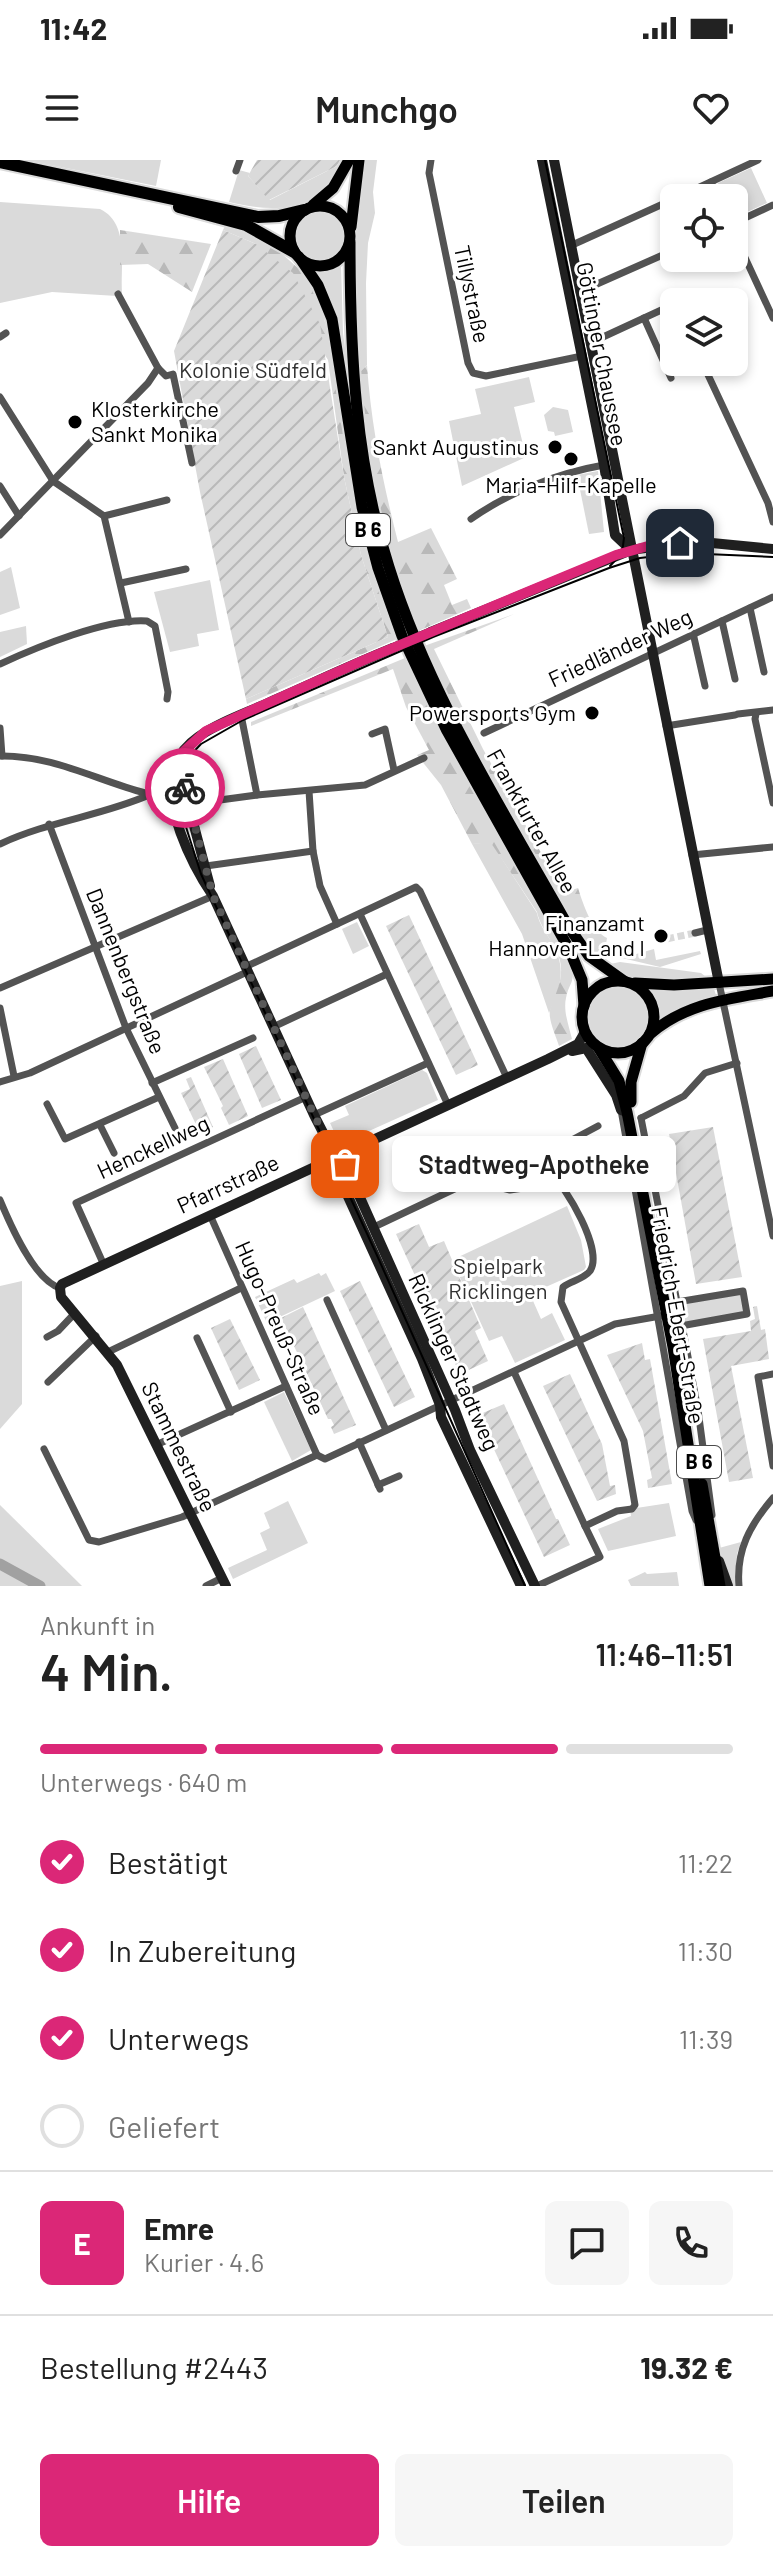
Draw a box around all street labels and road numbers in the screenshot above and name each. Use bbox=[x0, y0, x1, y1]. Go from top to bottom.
street label: Tillystraße bbox=[450, 243, 496, 345]
street label: Göttinger Chaussee bbox=[572, 260, 634, 448]
road number: B 6 bbox=[346, 514, 390, 546]
street label: Friedländer Weg bbox=[544, 602, 696, 692]
street label: Frankfurter Allee bbox=[482, 744, 583, 897]
street label: Dannenbergstraße bbox=[82, 884, 172, 1057]
street label: Henckellweg bbox=[92, 1109, 213, 1183]
street label: Pfarrstraße bbox=[172, 1148, 283, 1218]
street label: Friedrich-Ebert-Straße bbox=[647, 1204, 711, 1426]
street label: Hugo-Preuß-Straße bbox=[231, 1236, 331, 1419]
street label: Ricklinger Stadtweg bbox=[404, 1269, 506, 1454]
street label: Stammestraße bbox=[137, 1377, 223, 1516]
road number: B 6 bbox=[677, 1446, 721, 1478]

